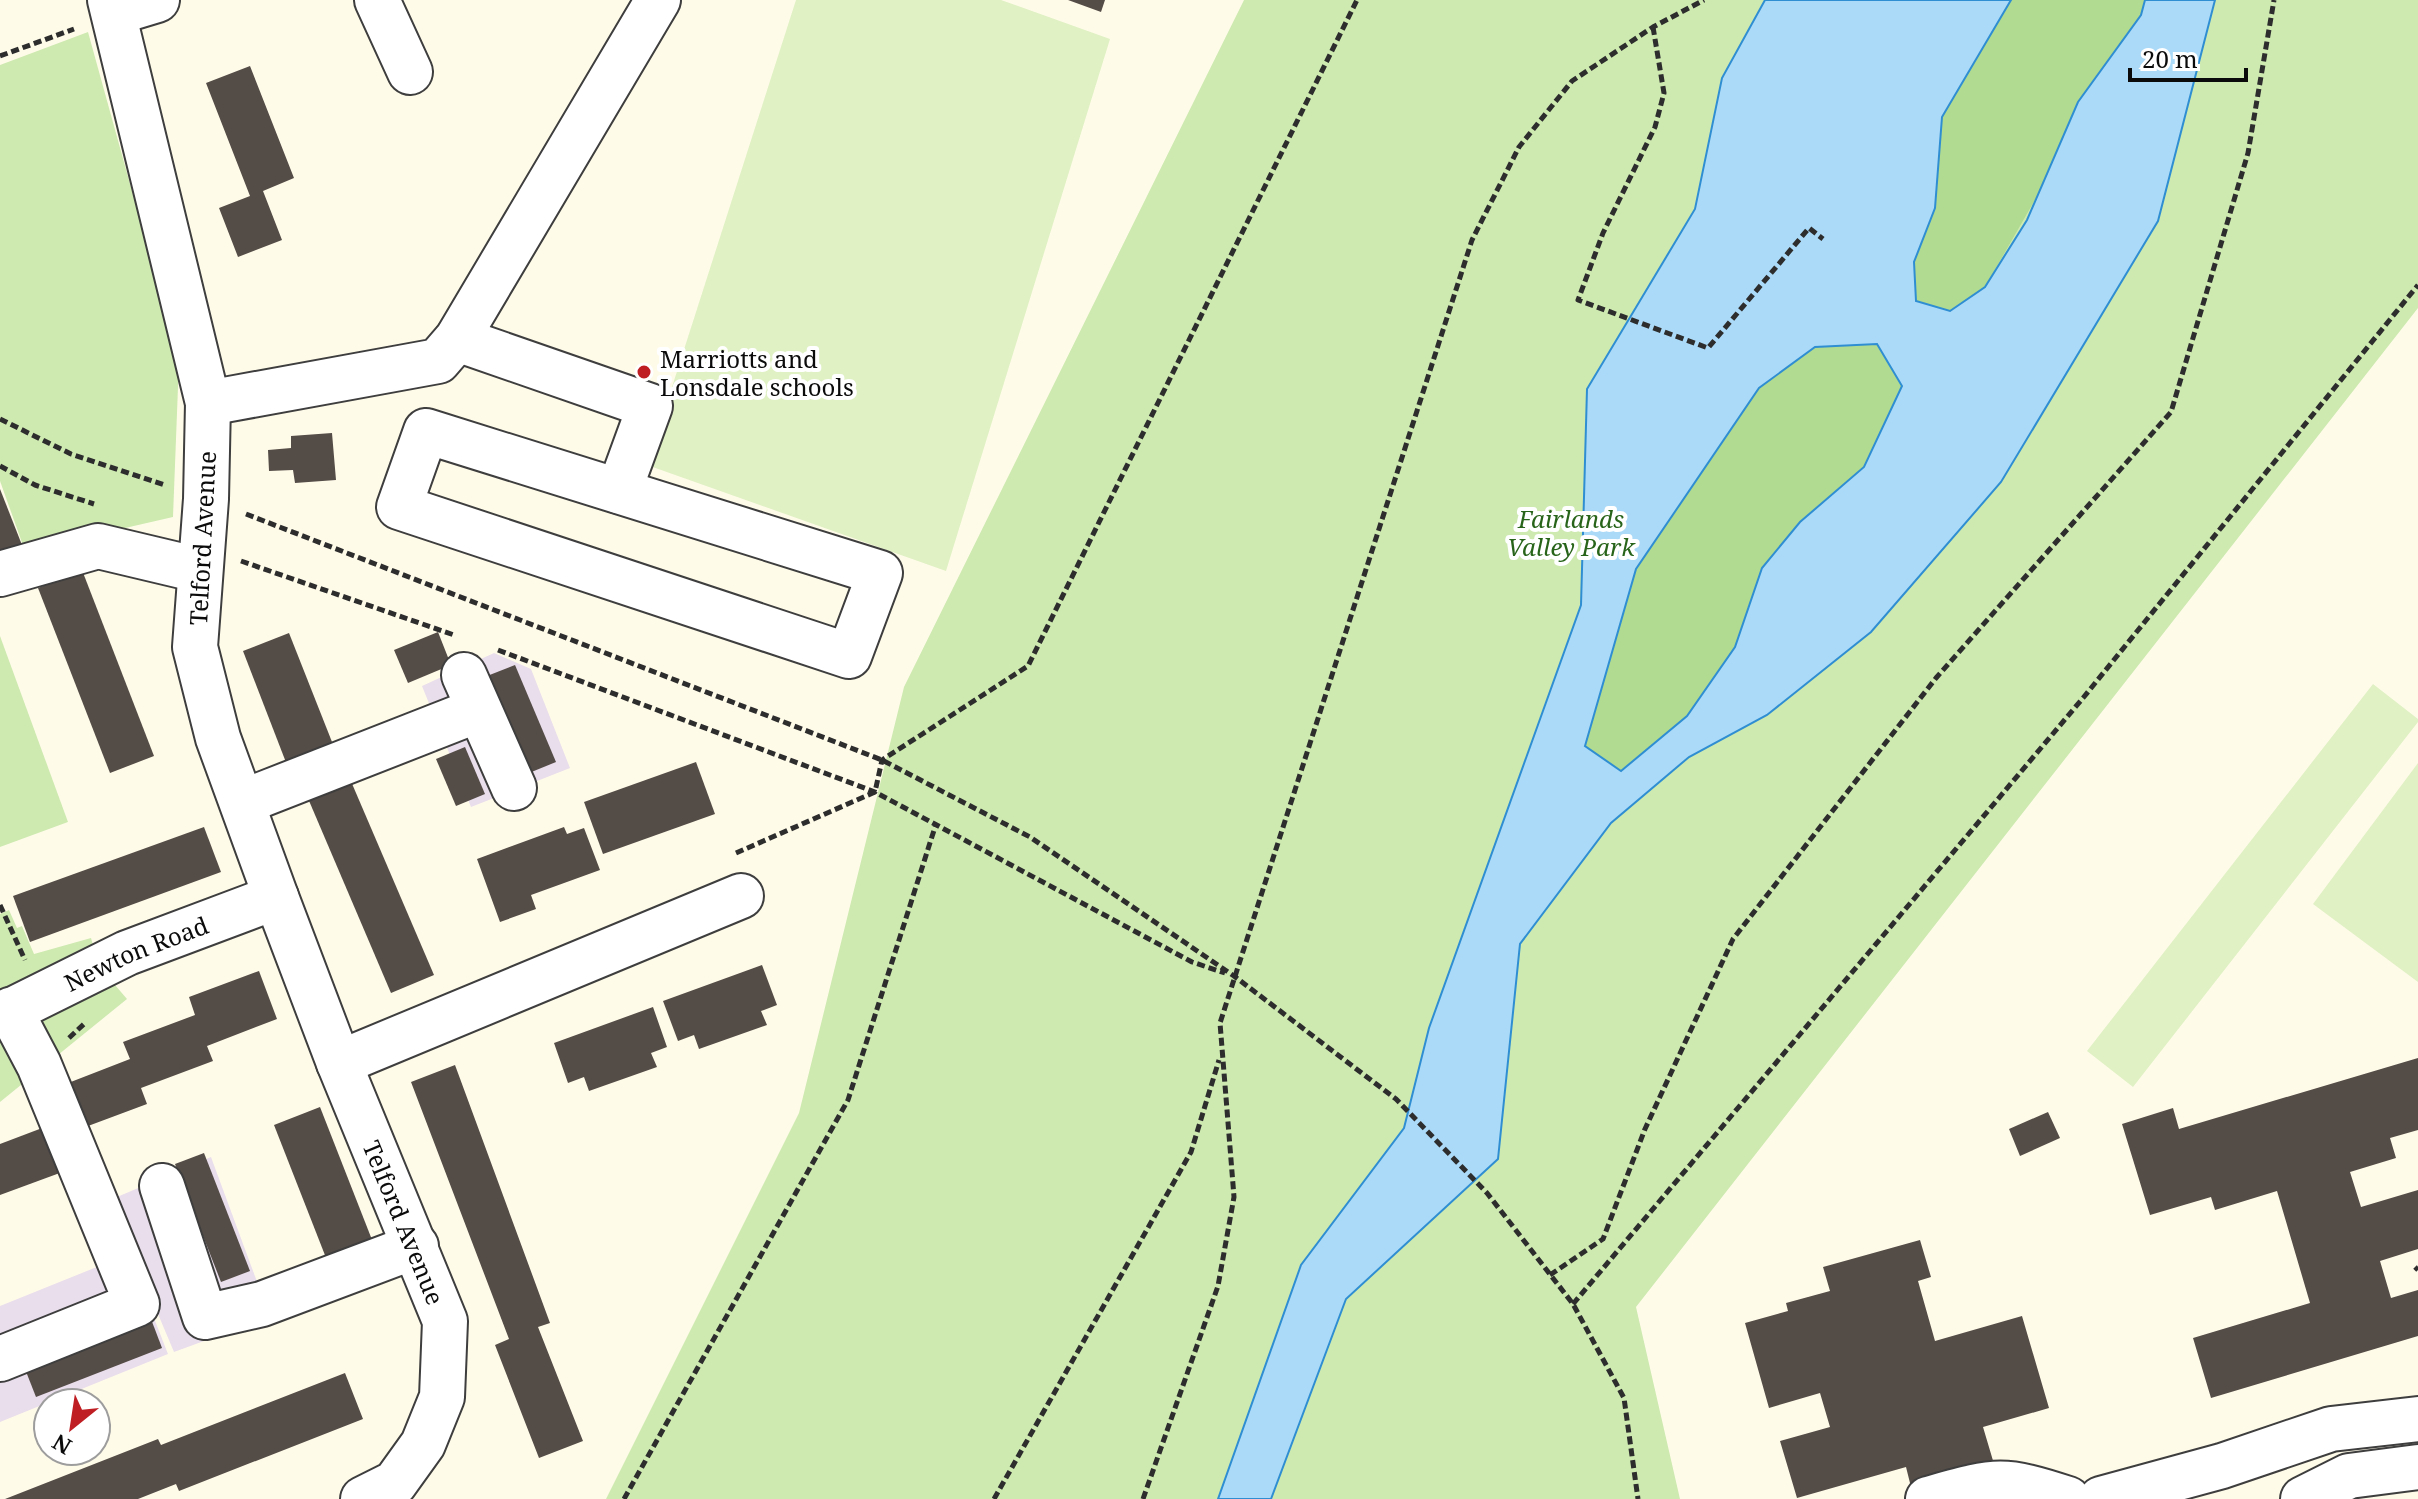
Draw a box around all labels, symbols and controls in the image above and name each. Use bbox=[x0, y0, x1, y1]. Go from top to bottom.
scale bar bbox=[2130, 32, 2246, 82]
text: 20 m bbox=[2142, 42, 2198, 75]
place label: Marriotts and Lonsdale schools bbox=[660, 342, 854, 403]
marker: Marriotts and Lonsdale schools bbox=[635, 363, 653, 381]
street label: Telford Avenue bbox=[181, 450, 223, 626]
park label: Fairlands Valley Park bbox=[1507, 502, 1636, 563]
street label: Newton Road bbox=[58, 908, 213, 998]
street label: Telford Avenue bbox=[356, 1135, 453, 1309]
north arrow bbox=[32, 1387, 112, 1467]
text: N bbox=[46, 1428, 77, 1463]

